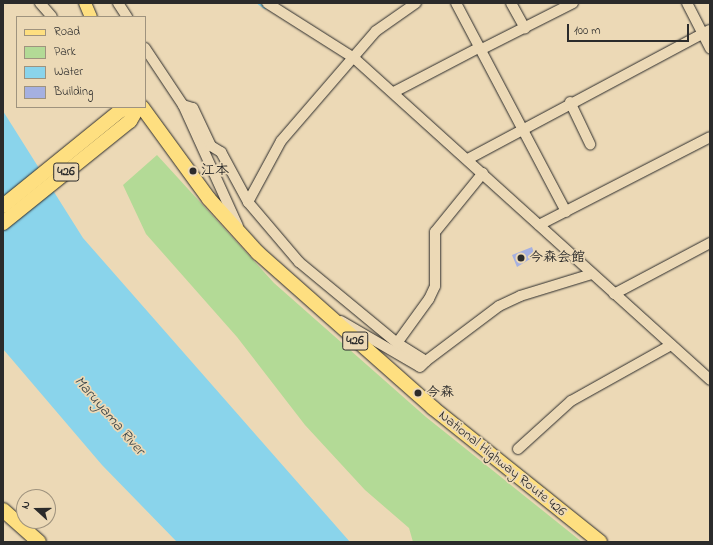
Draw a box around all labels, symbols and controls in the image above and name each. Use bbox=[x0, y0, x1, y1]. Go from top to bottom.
legend bbox=[16, 16, 146, 108]
scale bar bbox=[569, 16, 691, 42]
text: 100 m bbox=[574, 22, 601, 40]
text: Road bbox=[54, 23, 80, 41]
text: Park bbox=[54, 43, 76, 61]
text: Water bbox=[54, 63, 83, 81]
text: Building bbox=[54, 83, 93, 101]
road number: 426 bbox=[53, 161, 79, 183]
place label: 江本 bbox=[201, 163, 229, 179]
marker: 江本 bbox=[188, 166, 198, 176]
place label: 今森会館 bbox=[529, 250, 585, 266]
marker: 今森会館 bbox=[516, 253, 526, 263]
road number: 426 bbox=[342, 330, 368, 352]
water label: Maruyama River bbox=[70, 373, 148, 459]
place label: 今森 bbox=[426, 385, 454, 401]
marker: 今森 bbox=[413, 388, 423, 398]
street label: National Highway Route 426 bbox=[435, 407, 569, 521]
north arrow bbox=[16, 489, 56, 529]
text: N bbox=[17, 499, 35, 511]

